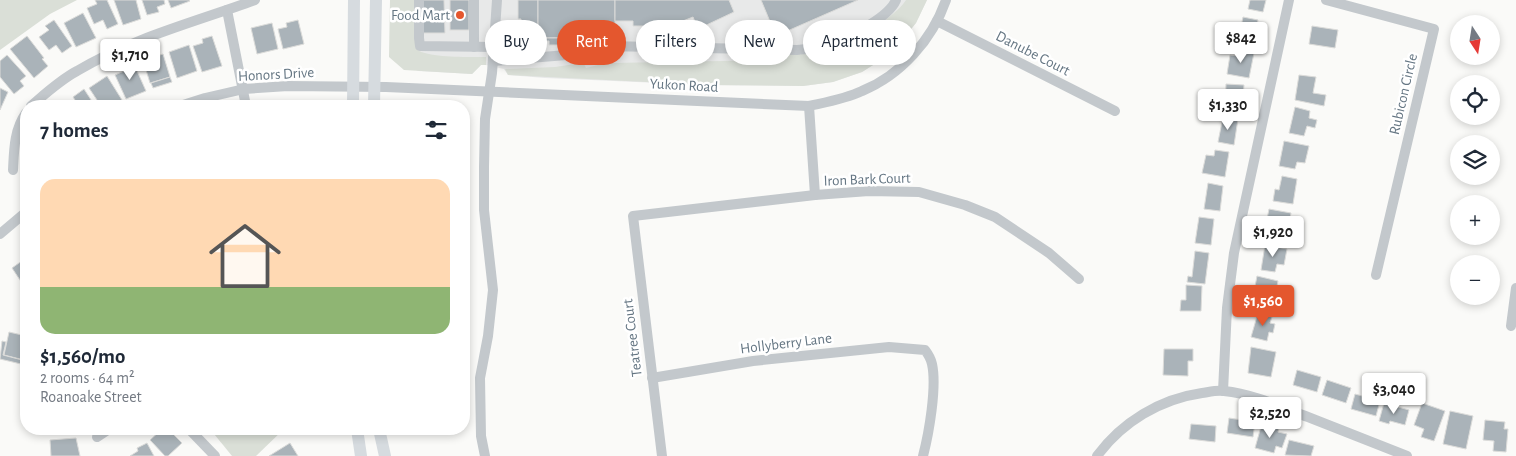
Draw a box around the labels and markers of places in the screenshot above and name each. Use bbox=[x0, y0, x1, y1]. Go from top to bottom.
place label: Food Mart bbox=[391, 8, 450, 23]
marker: Food Mart bbox=[454, 9, 466, 21]
pin: $842 bbox=[1211, 22, 1271, 64]
pin: $1,710 bbox=[89, 38, 171, 81]
pin: $1,330 bbox=[1187, 88, 1269, 131]
pin: $1,920 bbox=[1232, 216, 1314, 258]
pin: $1,560 bbox=[1222, 284, 1304, 327]
pin: $3,040 bbox=[1353, 372, 1435, 415]
pin: $2,520 bbox=[1229, 396, 1311, 439]

